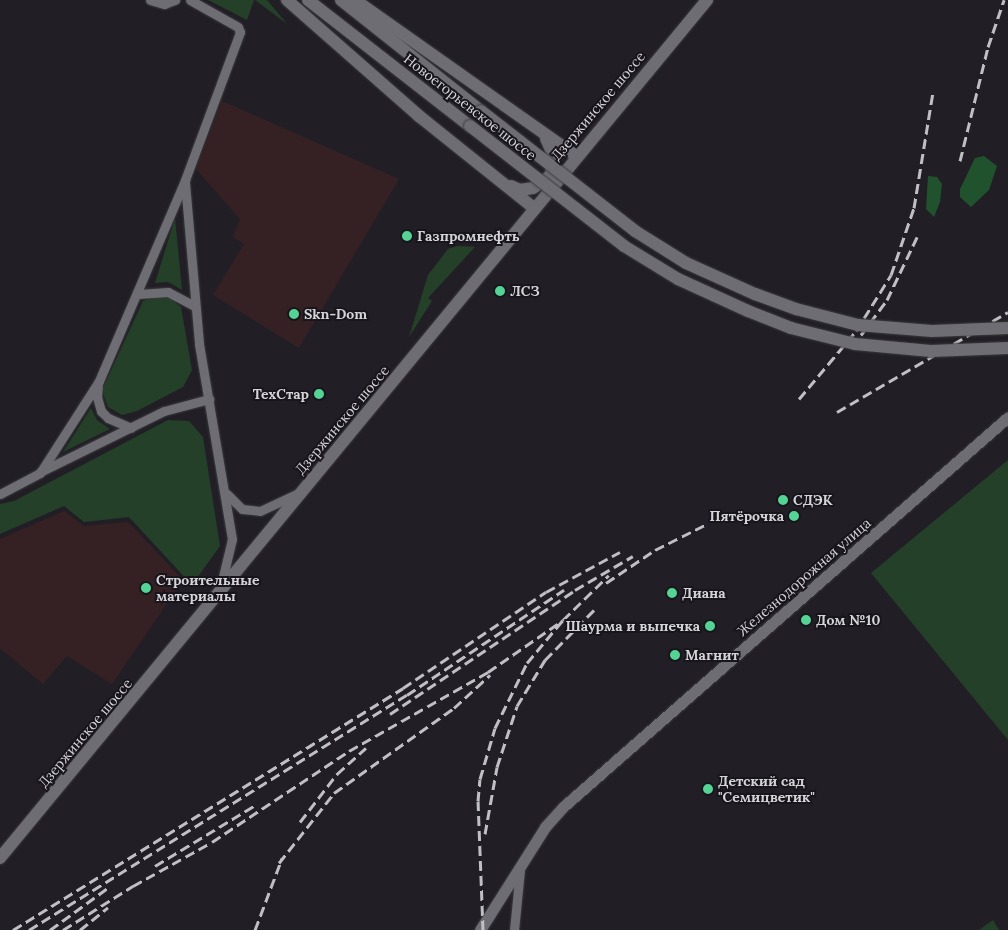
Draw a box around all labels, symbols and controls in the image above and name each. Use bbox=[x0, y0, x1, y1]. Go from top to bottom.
street label: Дзержинское шоссе bbox=[548, 48, 648, 164]
street label: Новоегорьевское шоссе bbox=[401, 50, 539, 164]
place label: Газпромнефть bbox=[417, 228, 520, 244]
marker: Газпромнефть bbox=[401, 230, 413, 242]
place label: ЛСЗ bbox=[510, 283, 540, 299]
marker: ЛСЗ bbox=[494, 285, 506, 297]
place label: Skn-Dom bbox=[304, 306, 367, 322]
marker: Skn-Dom bbox=[288, 308, 300, 320]
street label: Дзержинское шоссе bbox=[292, 362, 392, 478]
place label: ТехСтар bbox=[253, 386, 309, 402]
marker: ТехСтар bbox=[313, 388, 325, 400]
place label: СДЭК bbox=[793, 492, 833, 508]
marker: СДЭК bbox=[777, 494, 789, 506]
place label: Пятёрочка bbox=[709, 508, 784, 524]
marker: Пятёрочка bbox=[788, 510, 800, 522]
street label: Железнодорожная улица bbox=[734, 514, 874, 640]
place label: Строительные материалы bbox=[156, 572, 260, 604]
marker: Строительные материалы bbox=[140, 582, 152, 594]
place label: Диана bbox=[682, 585, 726, 601]
marker: Диана bbox=[666, 587, 678, 599]
place label: Дом №10 bbox=[816, 612, 880, 628]
marker: Дом №10 bbox=[800, 614, 812, 626]
place label: Шаурма и выпечка bbox=[566, 618, 700, 634]
marker: Шаурма и выпечка bbox=[704, 620, 716, 632]
place label: Магнит bbox=[685, 647, 739, 663]
marker: Магнит bbox=[669, 649, 681, 661]
street label: Дзержинское шоссе bbox=[35, 675, 135, 791]
place label: Детский сад "Семицветик" bbox=[718, 773, 815, 806]
marker: Детский сад "Семицветик" bbox=[702, 783, 714, 795]

